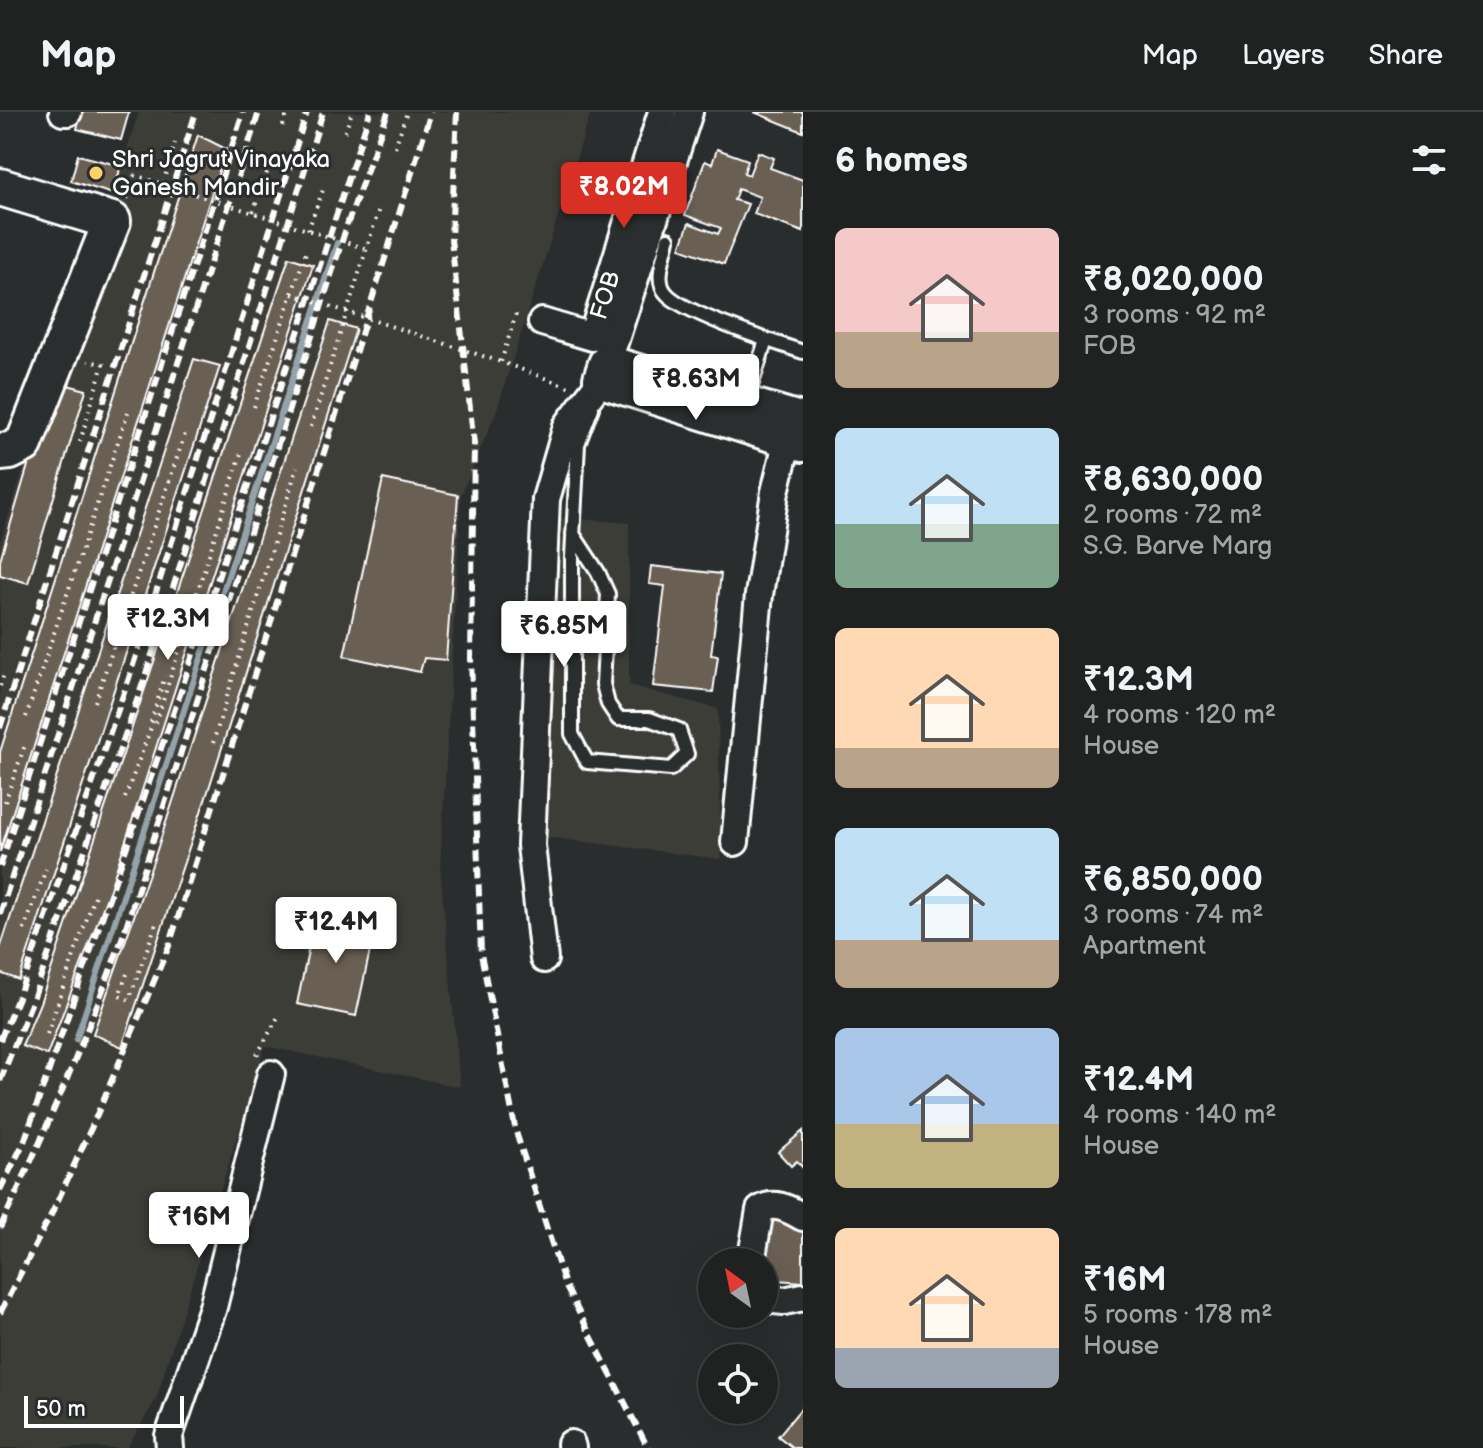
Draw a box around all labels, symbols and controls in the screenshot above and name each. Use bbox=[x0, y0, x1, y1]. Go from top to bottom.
text: Map bbox=[40, 33, 116, 78]
text: Map bbox=[1142, 39, 1198, 72]
text: Layers bbox=[1242, 39, 1325, 72]
text: Share bbox=[1369, 39, 1443, 72]
icon: filters bbox=[1407, 138, 1451, 182]
text: 6 homes bbox=[835, 140, 968, 181]
place label: Shri Jagrut Vinayaka Ganesh Mandir bbox=[112, 145, 330, 202]
pin: ₹8.02M bbox=[559, 162, 689, 230]
marker: Shri Jagrut Vinayaka Ganesh Mandir bbox=[87, 164, 105, 182]
text: ₹8.02M bbox=[579, 172, 669, 203]
text: ₹8,020,000 bbox=[1083, 259, 1264, 300]
icon: home bbox=[899, 260, 995, 356]
street label: FOB bbox=[584, 267, 626, 323]
text: 3 rooms · 92 m² bbox=[1083, 300, 1266, 331]
text: FOB bbox=[1083, 331, 1136, 362]
pin: ₹8.63M bbox=[631, 354, 761, 422]
text: ₹8.63M bbox=[651, 364, 741, 395]
text: ₹8,630,000 bbox=[1083, 459, 1263, 500]
icon: home bbox=[899, 460, 995, 556]
text: 2 rooms · 72 m² bbox=[1083, 500, 1262, 531]
text: S.G. Barve Marg bbox=[1083, 531, 1272, 562]
pin: ₹12.3M bbox=[103, 594, 233, 662]
pin: ₹6.85M bbox=[499, 601, 629, 669]
text: ₹12.3M bbox=[126, 604, 210, 635]
text: ₹6.85M bbox=[519, 611, 609, 642]
text: ₹12.3M bbox=[1083, 659, 1194, 700]
icon: home bbox=[899, 660, 995, 756]
text: 4 rooms · 120 m² bbox=[1083, 700, 1276, 731]
text: House bbox=[1083, 731, 1159, 762]
text: ₹6,850,000 bbox=[1083, 859, 1263, 900]
icon: home bbox=[899, 860, 995, 956]
pin: ₹12.4M bbox=[271, 897, 401, 965]
text: 3 rooms · 74 m² bbox=[1083, 900, 1263, 931]
text: ₹12.4M bbox=[294, 907, 378, 938]
text: Apartment bbox=[1083, 931, 1206, 962]
text: ₹12.4M bbox=[1083, 1059, 1194, 1100]
icon: home bbox=[899, 1060, 995, 1156]
text: 4 rooms · 140 m² bbox=[1083, 1100, 1277, 1131]
text: House bbox=[1083, 1131, 1159, 1162]
pin: ₹16M bbox=[152, 1192, 246, 1260]
text: ₹16M bbox=[167, 1202, 231, 1233]
north arrow bbox=[698, 1248, 778, 1328]
map controls bbox=[698, 1248, 778, 1424]
text: ₹16M bbox=[1083, 1259, 1167, 1300]
icon: home bbox=[899, 1260, 995, 1356]
text: 5 rooms · 178 m² bbox=[1083, 1300, 1272, 1331]
text: House bbox=[1083, 1331, 1159, 1362]
button: locate bbox=[698, 1344, 778, 1424]
scale bar bbox=[24, 1392, 184, 1428]
text: 50 m bbox=[36, 1396, 86, 1423]

